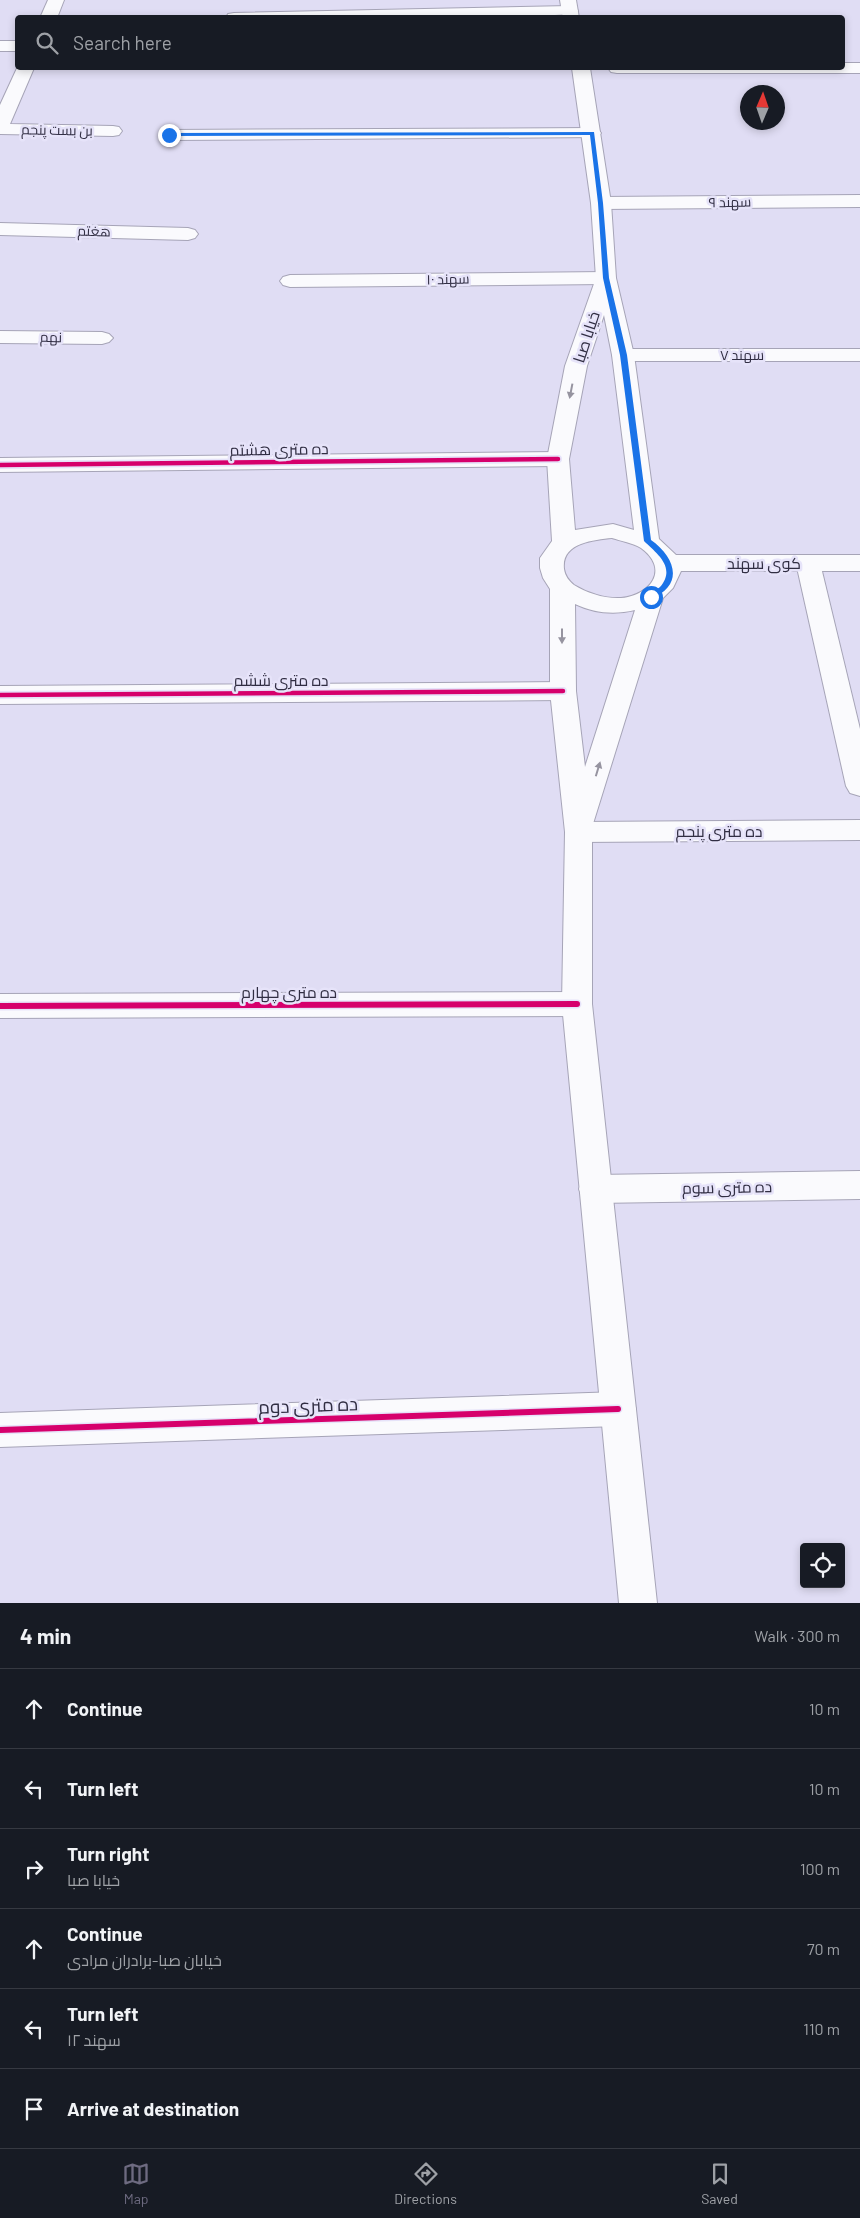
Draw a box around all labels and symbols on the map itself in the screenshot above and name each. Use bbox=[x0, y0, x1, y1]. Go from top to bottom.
north arrow bbox=[740, 85, 785, 130]
street label: بن بست پنجم bbox=[21, 120, 93, 141]
route end bbox=[158, 124, 181, 147]
street label: سهند ۹ bbox=[709, 193, 751, 210]
street label: هغتم bbox=[77, 221, 111, 242]
street label: سهند ۱۰ bbox=[426, 270, 470, 287]
street label: خیابا صبا bbox=[568, 309, 604, 365]
street label: نهم bbox=[40, 328, 62, 347]
street label: سهند ۷ bbox=[720, 346, 764, 363]
one-way arrow bbox=[566, 383, 574, 399]
street label: ده متری هشتم bbox=[229, 438, 329, 462]
street label: کوی سهند bbox=[727, 553, 801, 574]
route start bbox=[640, 586, 663, 609]
one-way arrow bbox=[558, 628, 566, 644]
street label: ده متری ششم bbox=[233, 670, 329, 692]
one-way arrow bbox=[594, 761, 602, 776]
street label: ده متری پنجم bbox=[676, 821, 762, 843]
street label: ده متری چهارم bbox=[241, 982, 337, 1004]
street label: ده متری سوم bbox=[682, 1176, 772, 1200]
street label: ده متری دوم bbox=[258, 1391, 358, 1421]

